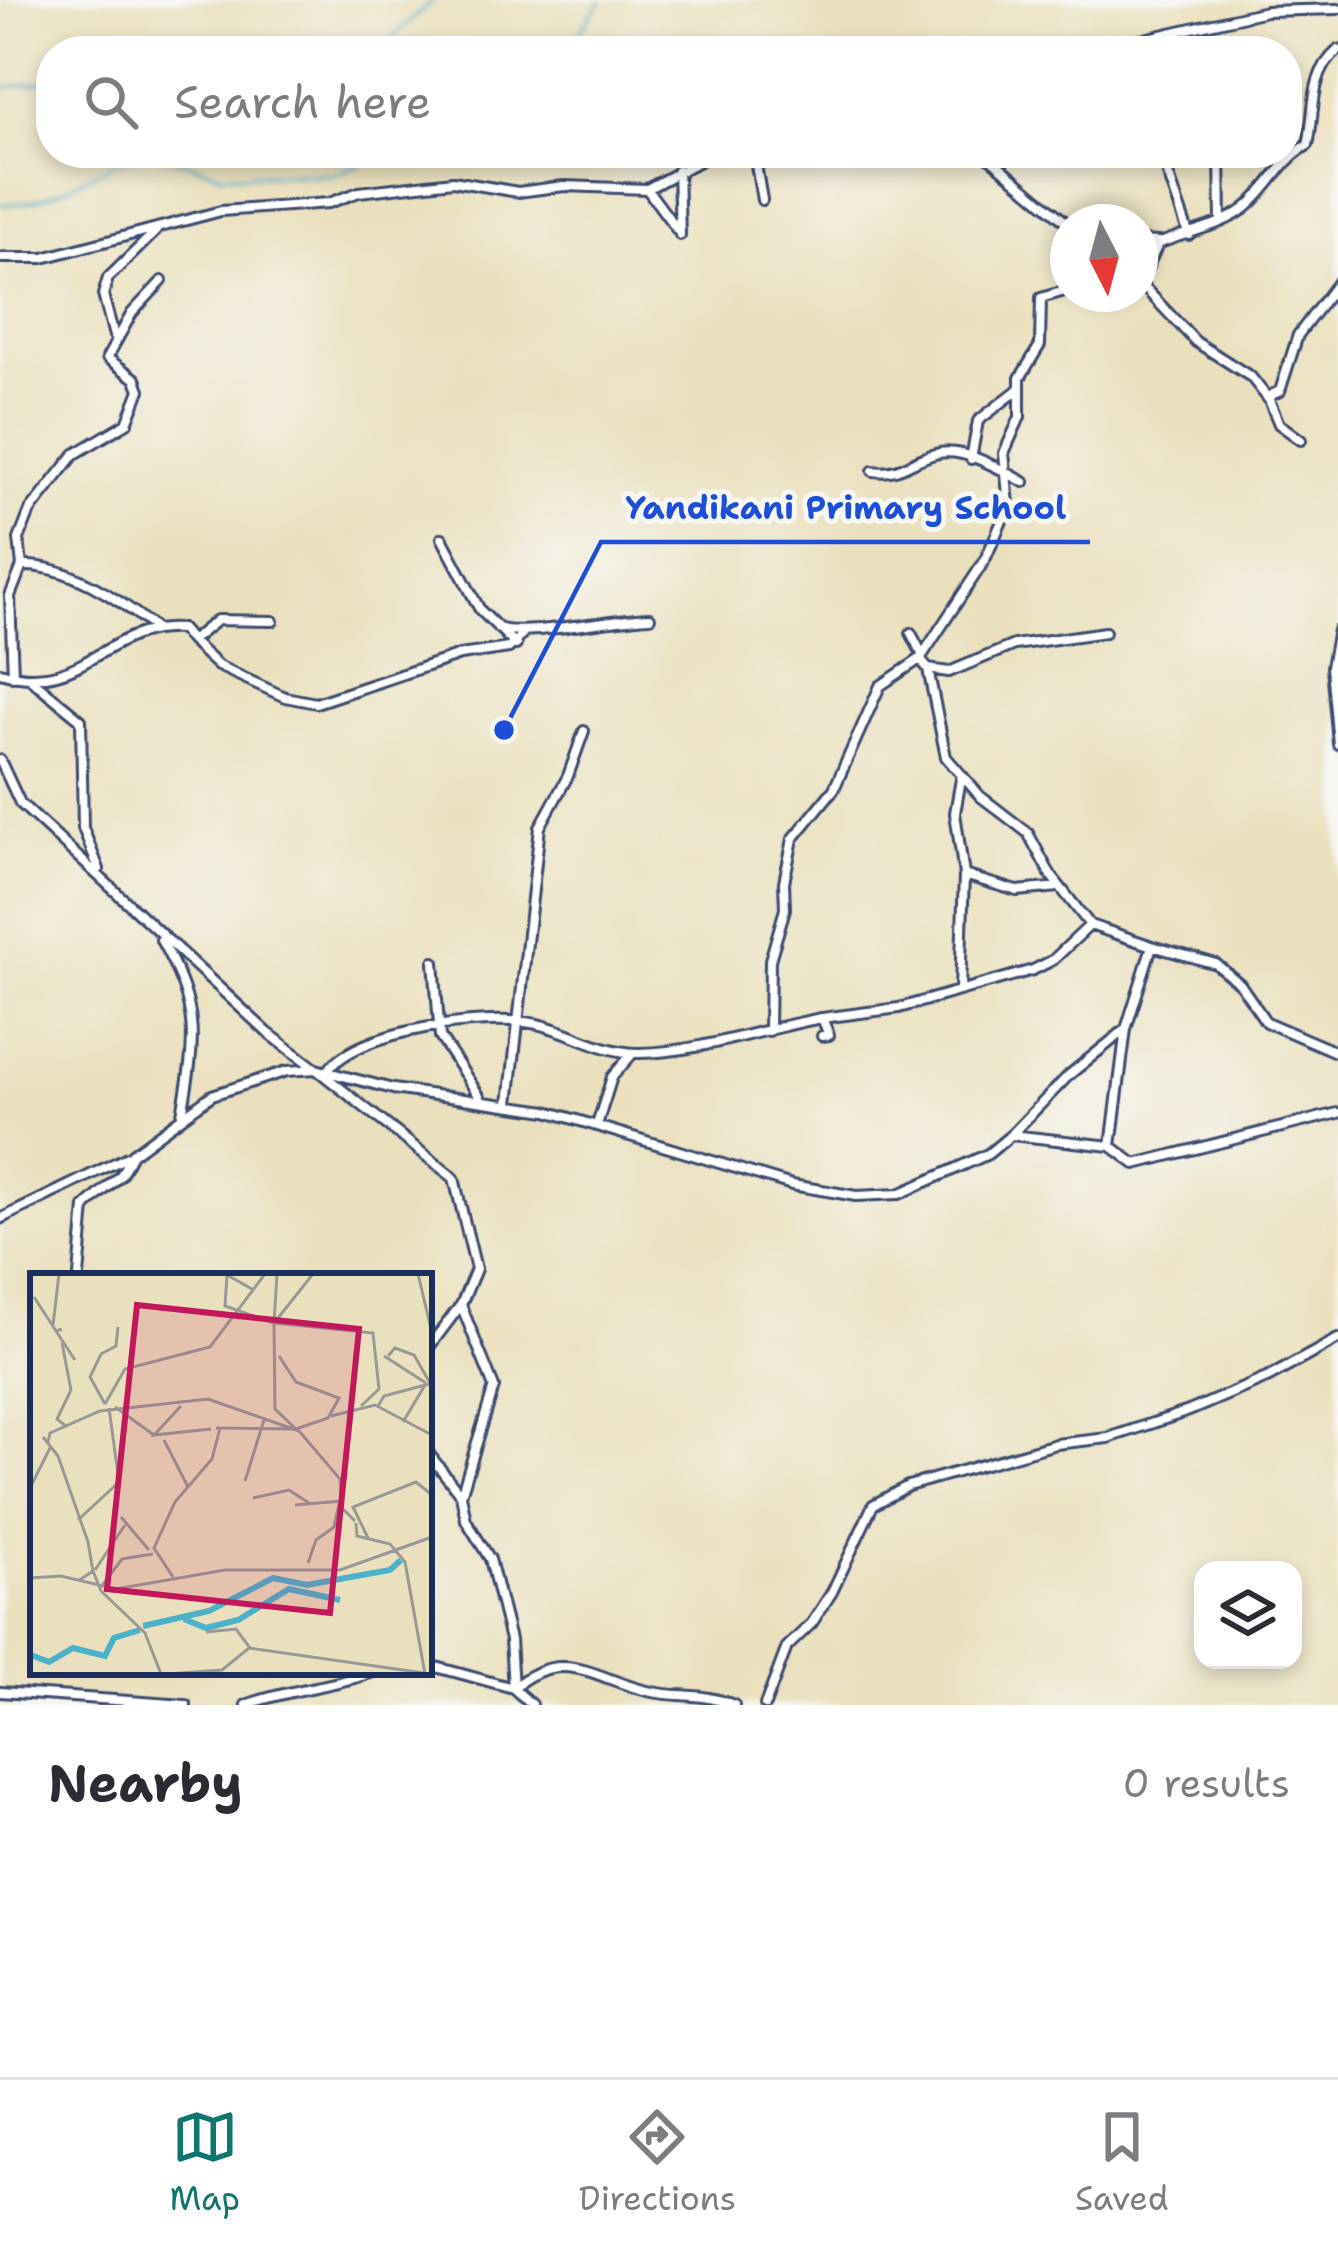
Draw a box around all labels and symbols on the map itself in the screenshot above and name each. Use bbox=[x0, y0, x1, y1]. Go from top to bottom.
north arrow bbox=[1050, 204, 1158, 312]
callout: Yandikani Primary School bbox=[601, 473, 1090, 542]
text: Yandikani Primary School bbox=[625, 485, 1067, 530]
inset map bbox=[30, 1273, 432, 1675]

